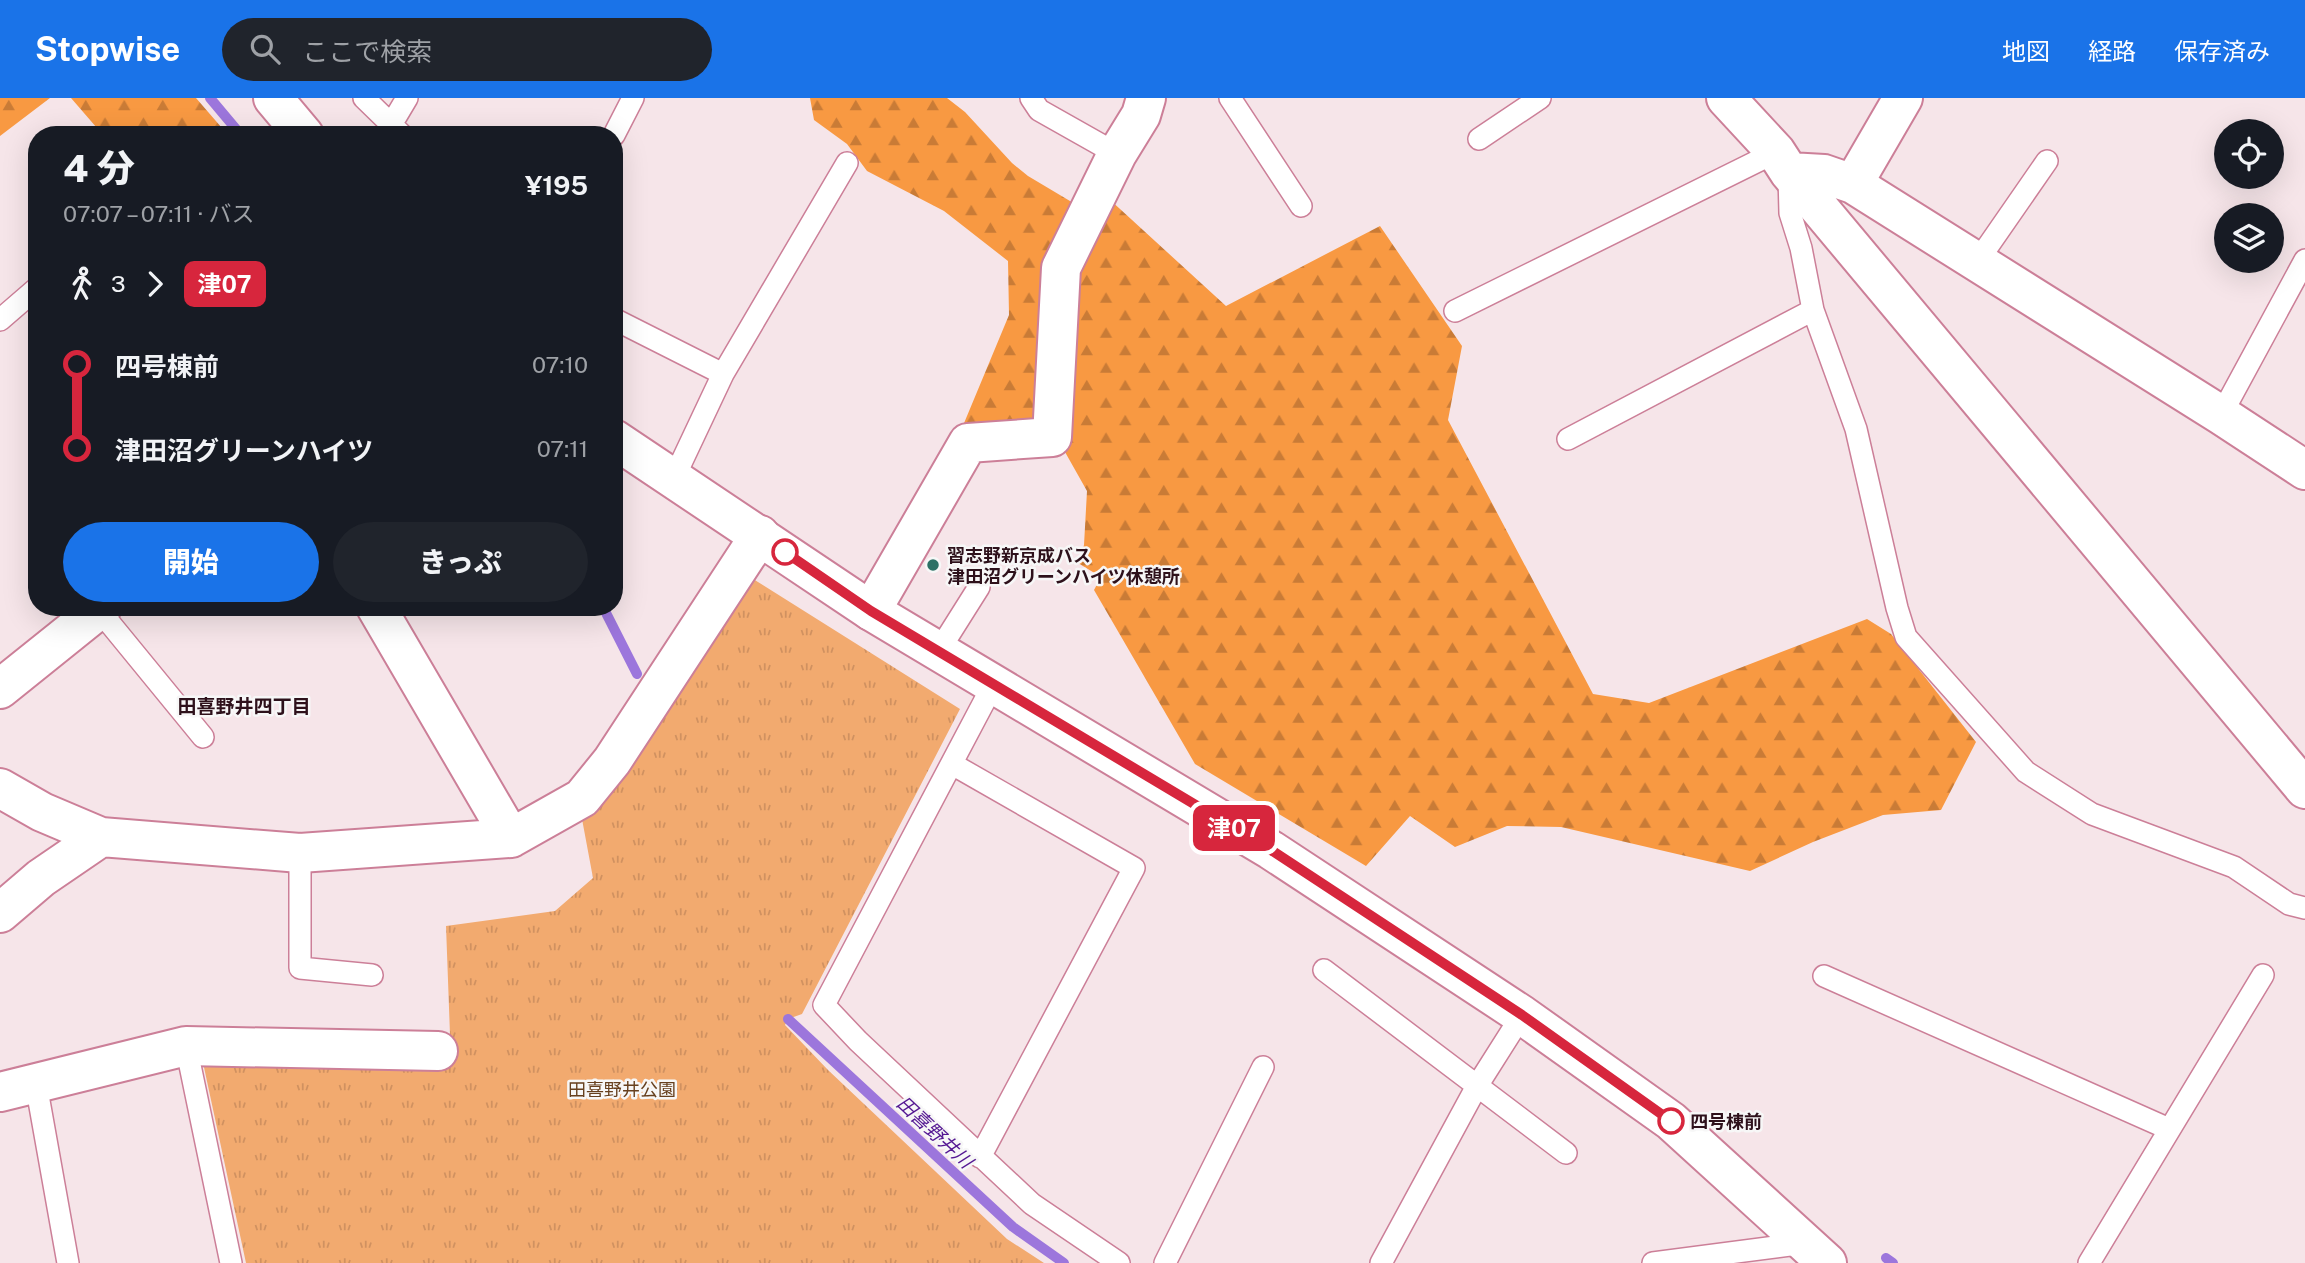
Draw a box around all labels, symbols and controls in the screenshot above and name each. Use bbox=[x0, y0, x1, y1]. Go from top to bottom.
search box bbox=[222, 18, 712, 81]
text: Stopwise bbox=[35, 30, 180, 68]
icon: search bbox=[246, 30, 284, 68]
text: ここで検索 bbox=[302, 36, 432, 67]
text: 地図 bbox=[2002, 37, 2050, 65]
text: 経路 bbox=[2088, 37, 2136, 65]
text: 保存済み bbox=[2174, 37, 2270, 65]
map controls bbox=[2214, 119, 2284, 273]
button: locate bbox=[2214, 119, 2284, 189]
text: 4 分 bbox=[63, 146, 135, 191]
text: ¥195 bbox=[525, 170, 588, 201]
text: 07:07 – 07:11 · バス bbox=[63, 200, 254, 227]
button: layers bbox=[2214, 203, 2284, 273]
icon: walk bbox=[63, 265, 101, 303]
icon: forward bbox=[136, 265, 174, 303]
text: 3 bbox=[111, 270, 126, 297]
text: 津07 bbox=[198, 270, 252, 298]
text: 四号棟前 bbox=[115, 351, 219, 382]
text: 07:10 bbox=[532, 351, 588, 378]
text: 津田沼グリーンハイツ bbox=[115, 435, 373, 466]
text: 07:11 bbox=[537, 435, 588, 462]
button: 開始 bbox=[63, 522, 319, 602]
button: きっぷ bbox=[333, 522, 588, 602]
unlabelled marker bbox=[772, 539, 798, 565]
place label: 習志野新京成バス 津田沼グリーンハイツ休憩所 bbox=[947, 545, 1180, 587]
marker: 習志野新京成バス 津田沼グリーンハイツ休憩所 bbox=[925, 557, 941, 573]
district label: 田喜野井四丁目 bbox=[177, 695, 311, 717]
line badge: 津07 bbox=[1194, 805, 1274, 851]
text: 津07 bbox=[1207, 814, 1261, 842]
park label: 田喜野井公園 bbox=[568, 1079, 676, 1100]
water label: 田喜野井川 bbox=[893, 1092, 979, 1174]
marker: 四号棟前 bbox=[1658, 1108, 1684, 1134]
place label: 四号棟前 bbox=[1690, 1111, 1762, 1132]

